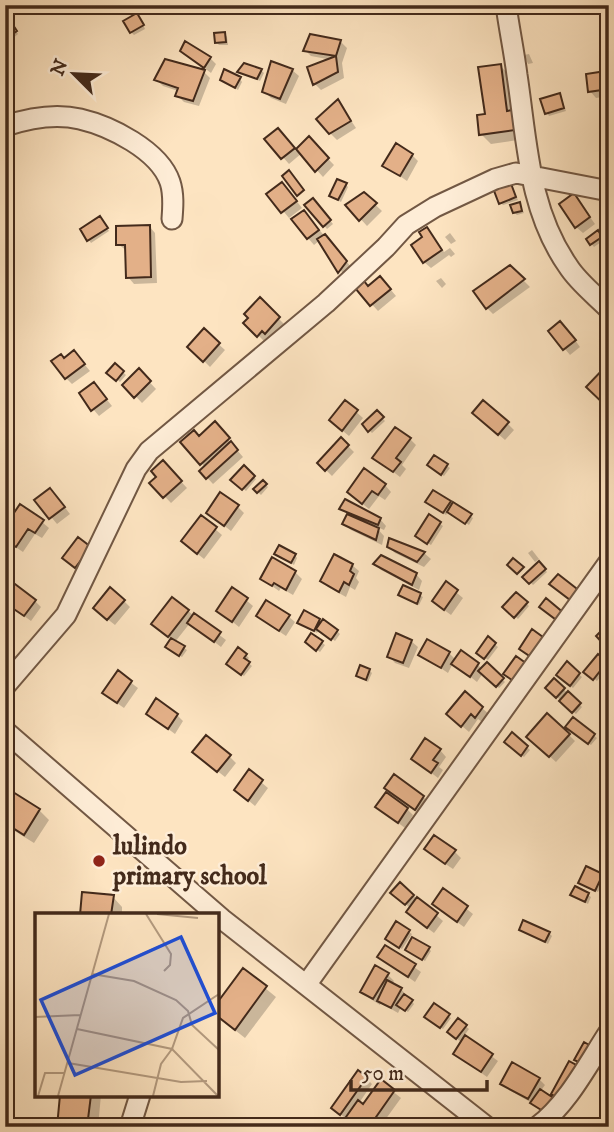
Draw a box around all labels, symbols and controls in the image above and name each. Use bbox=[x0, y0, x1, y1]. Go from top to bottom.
north arrow bbox=[38, 38, 108, 108]
text: N bbox=[46, 56, 74, 80]
place label: lulindo primary school bbox=[112, 830, 268, 893]
marker: lulindo primary school bbox=[91, 853, 107, 869]
inset map bbox=[35, 913, 219, 1097]
scale bar bbox=[351, 1048, 488, 1092]
text: 50 m bbox=[362, 1061, 404, 1087]

